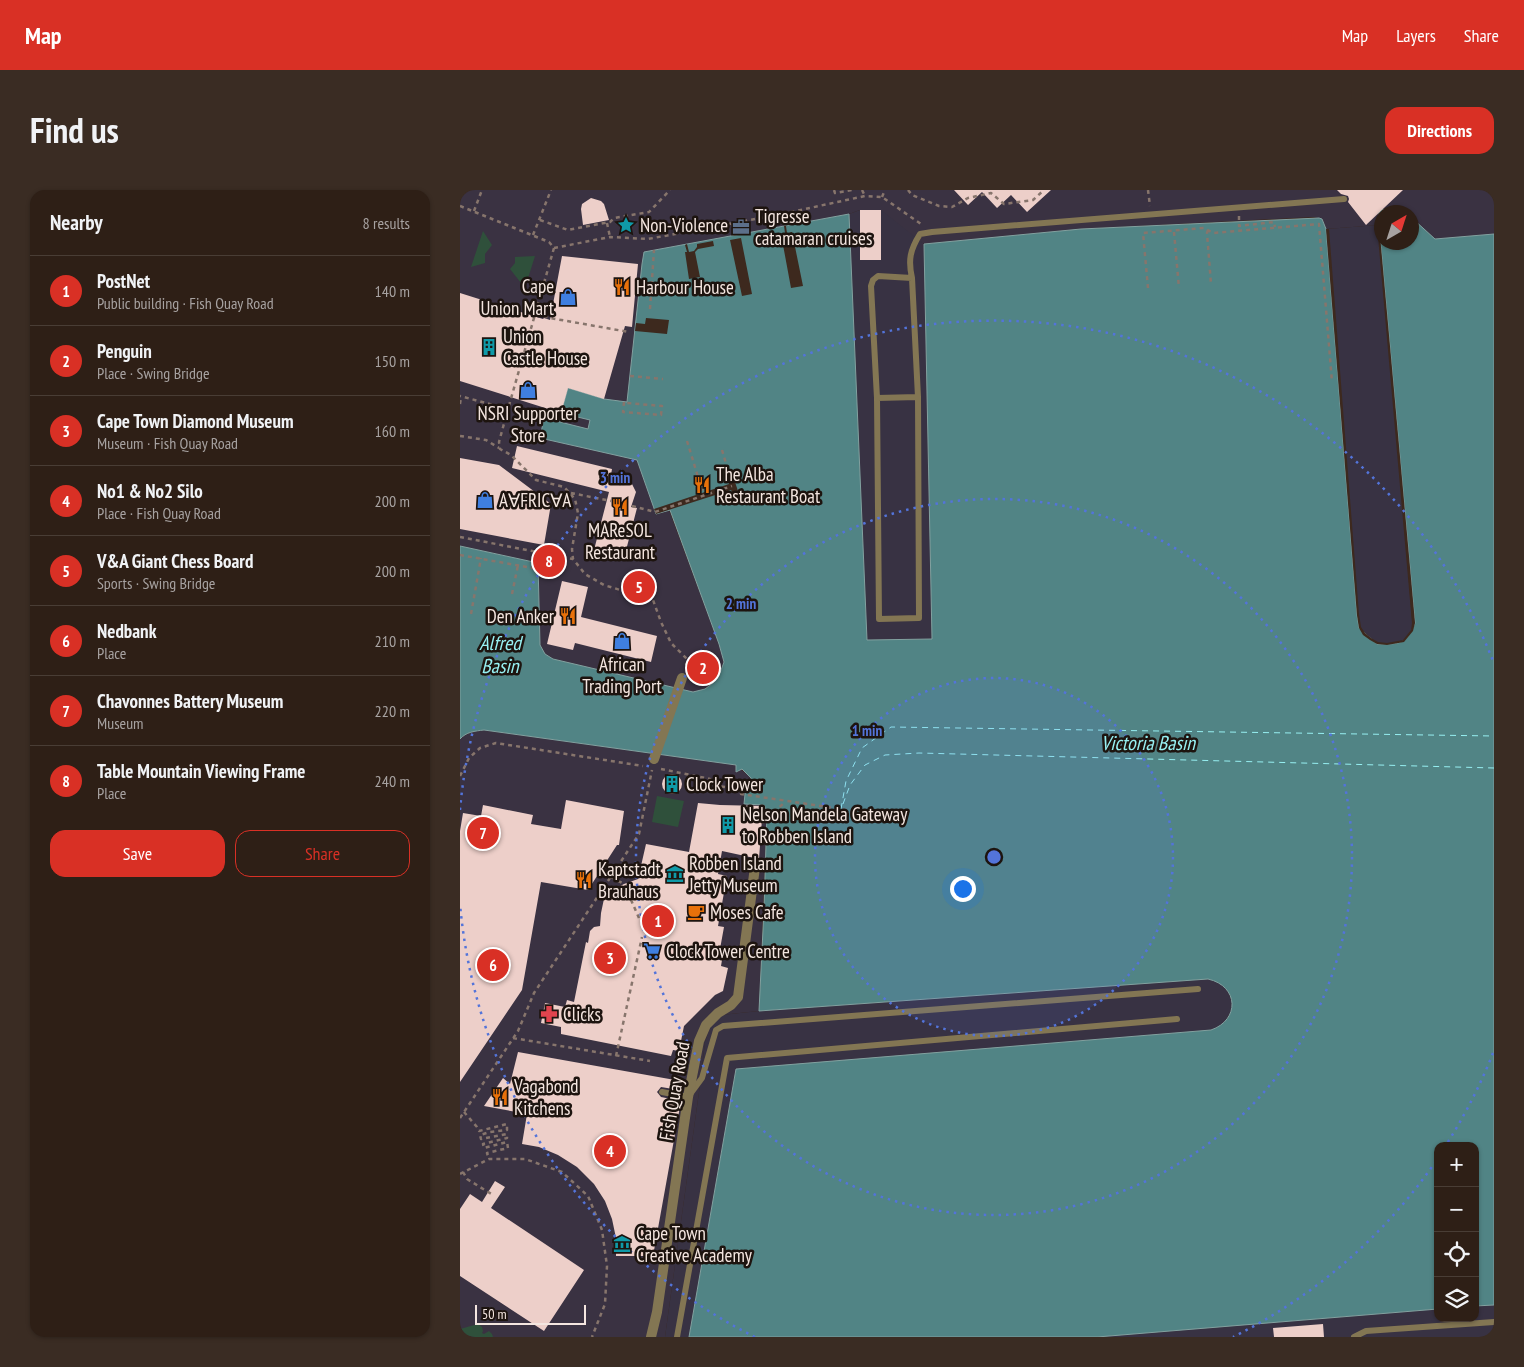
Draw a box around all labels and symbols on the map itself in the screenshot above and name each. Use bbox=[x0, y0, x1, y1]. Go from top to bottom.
place label: Tigresse catamaran cruises bbox=[755, 204, 872, 250]
north arrow bbox=[1374, 205, 1419, 250]
place label: Non-Violence bbox=[640, 213, 728, 237]
place icon: Non-Violence bbox=[616, 215, 636, 235]
office icon: Tigresse catamaran cruises bbox=[731, 217, 751, 237]
place label: Cape Union Mart bbox=[480, 274, 555, 320]
place label: Harbour House bbox=[636, 275, 734, 299]
restaurant icon: Harbour House bbox=[612, 277, 632, 297]
shop icon: Cape Union Mart bbox=[558, 287, 578, 307]
place label: Union Castle House bbox=[503, 324, 588, 370]
building icon: Union Castle House bbox=[479, 337, 499, 357]
shop icon: NSRI Supporter Store bbox=[518, 380, 538, 400]
place label: NSRI Supporter Store bbox=[478, 401, 579, 447]
place label: The Alba Restaurant Boat bbox=[716, 462, 821, 508]
text: 3 min bbox=[600, 468, 630, 487]
restaurant icon: The Alba Restaurant Boat bbox=[692, 475, 712, 495]
place label: AⱯFRICⱯA bbox=[499, 488, 571, 512]
shop icon: AⱯFRICⱯA bbox=[475, 490, 495, 510]
restaurant icon: MAReSOL Restaurant bbox=[610, 497, 630, 517]
place label: MAReSOL Restaurant bbox=[585, 518, 656, 564]
pin: 8 bbox=[533, 542, 565, 580]
pin: 5 bbox=[623, 568, 655, 606]
text: 2 min bbox=[726, 594, 756, 613]
place label: Den Anker bbox=[487, 604, 555, 628]
restaurant icon: Den Anker bbox=[558, 606, 578, 626]
water label: Alfred Basin bbox=[479, 630, 523, 679]
shop icon: African Trading Port bbox=[612, 631, 632, 651]
pin: 2 bbox=[687, 649, 719, 687]
place label: African Trading Port bbox=[582, 652, 663, 698]
text: 1 min bbox=[852, 721, 882, 740]
water label: Victoria Basin bbox=[1101, 730, 1196, 756]
place label: Clock Tower bbox=[686, 772, 764, 796]
building icon: Clock Tower bbox=[662, 774, 682, 794]
place label: Nelson Mandela Gateway to Robben Island bbox=[742, 802, 908, 848]
pin: 7 bbox=[467, 814, 499, 852]
building icon: Nelson Mandela Gateway to Robben Island bbox=[718, 815, 738, 835]
centre of rings bbox=[985, 848, 1003, 866]
place label: Robben Island Jetty Museum bbox=[688, 851, 782, 897]
place label: Kaptstadt Brauhaus bbox=[598, 857, 662, 903]
museum icon: Robben Island Jetty Museum bbox=[665, 864, 685, 884]
restaurant icon: Kaptstadt Brauhaus bbox=[574, 870, 594, 890]
your location bbox=[950, 876, 976, 902]
place label: Moses Cafe bbox=[710, 900, 784, 924]
pin: 1 bbox=[642, 902, 674, 940]
cafe icon: Moses Cafe bbox=[686, 902, 706, 922]
pin: 3 bbox=[594, 939, 626, 977]
place label: Clock Tower Centre bbox=[666, 939, 790, 963]
supermarket icon: Clock Tower Centre bbox=[642, 941, 662, 961]
pin: 6 bbox=[477, 946, 509, 984]
place label: Clicks bbox=[563, 1002, 601, 1026]
pharmacy icon: Clicks bbox=[539, 1004, 559, 1024]
street label: Fish Quay Road bbox=[653, 1040, 695, 1142]
place label: Vagabond Kitchens bbox=[513, 1074, 578, 1120]
restaurant icon: Vagabond Kitchens bbox=[490, 1087, 510, 1107]
pin: 4 bbox=[594, 1132, 626, 1170]
place label: Cape Town Creative Academy bbox=[636, 1221, 753, 1267]
museum icon: Cape Town Creative Academy bbox=[612, 1234, 632, 1254]
scale bar bbox=[475, 1302, 586, 1325]

